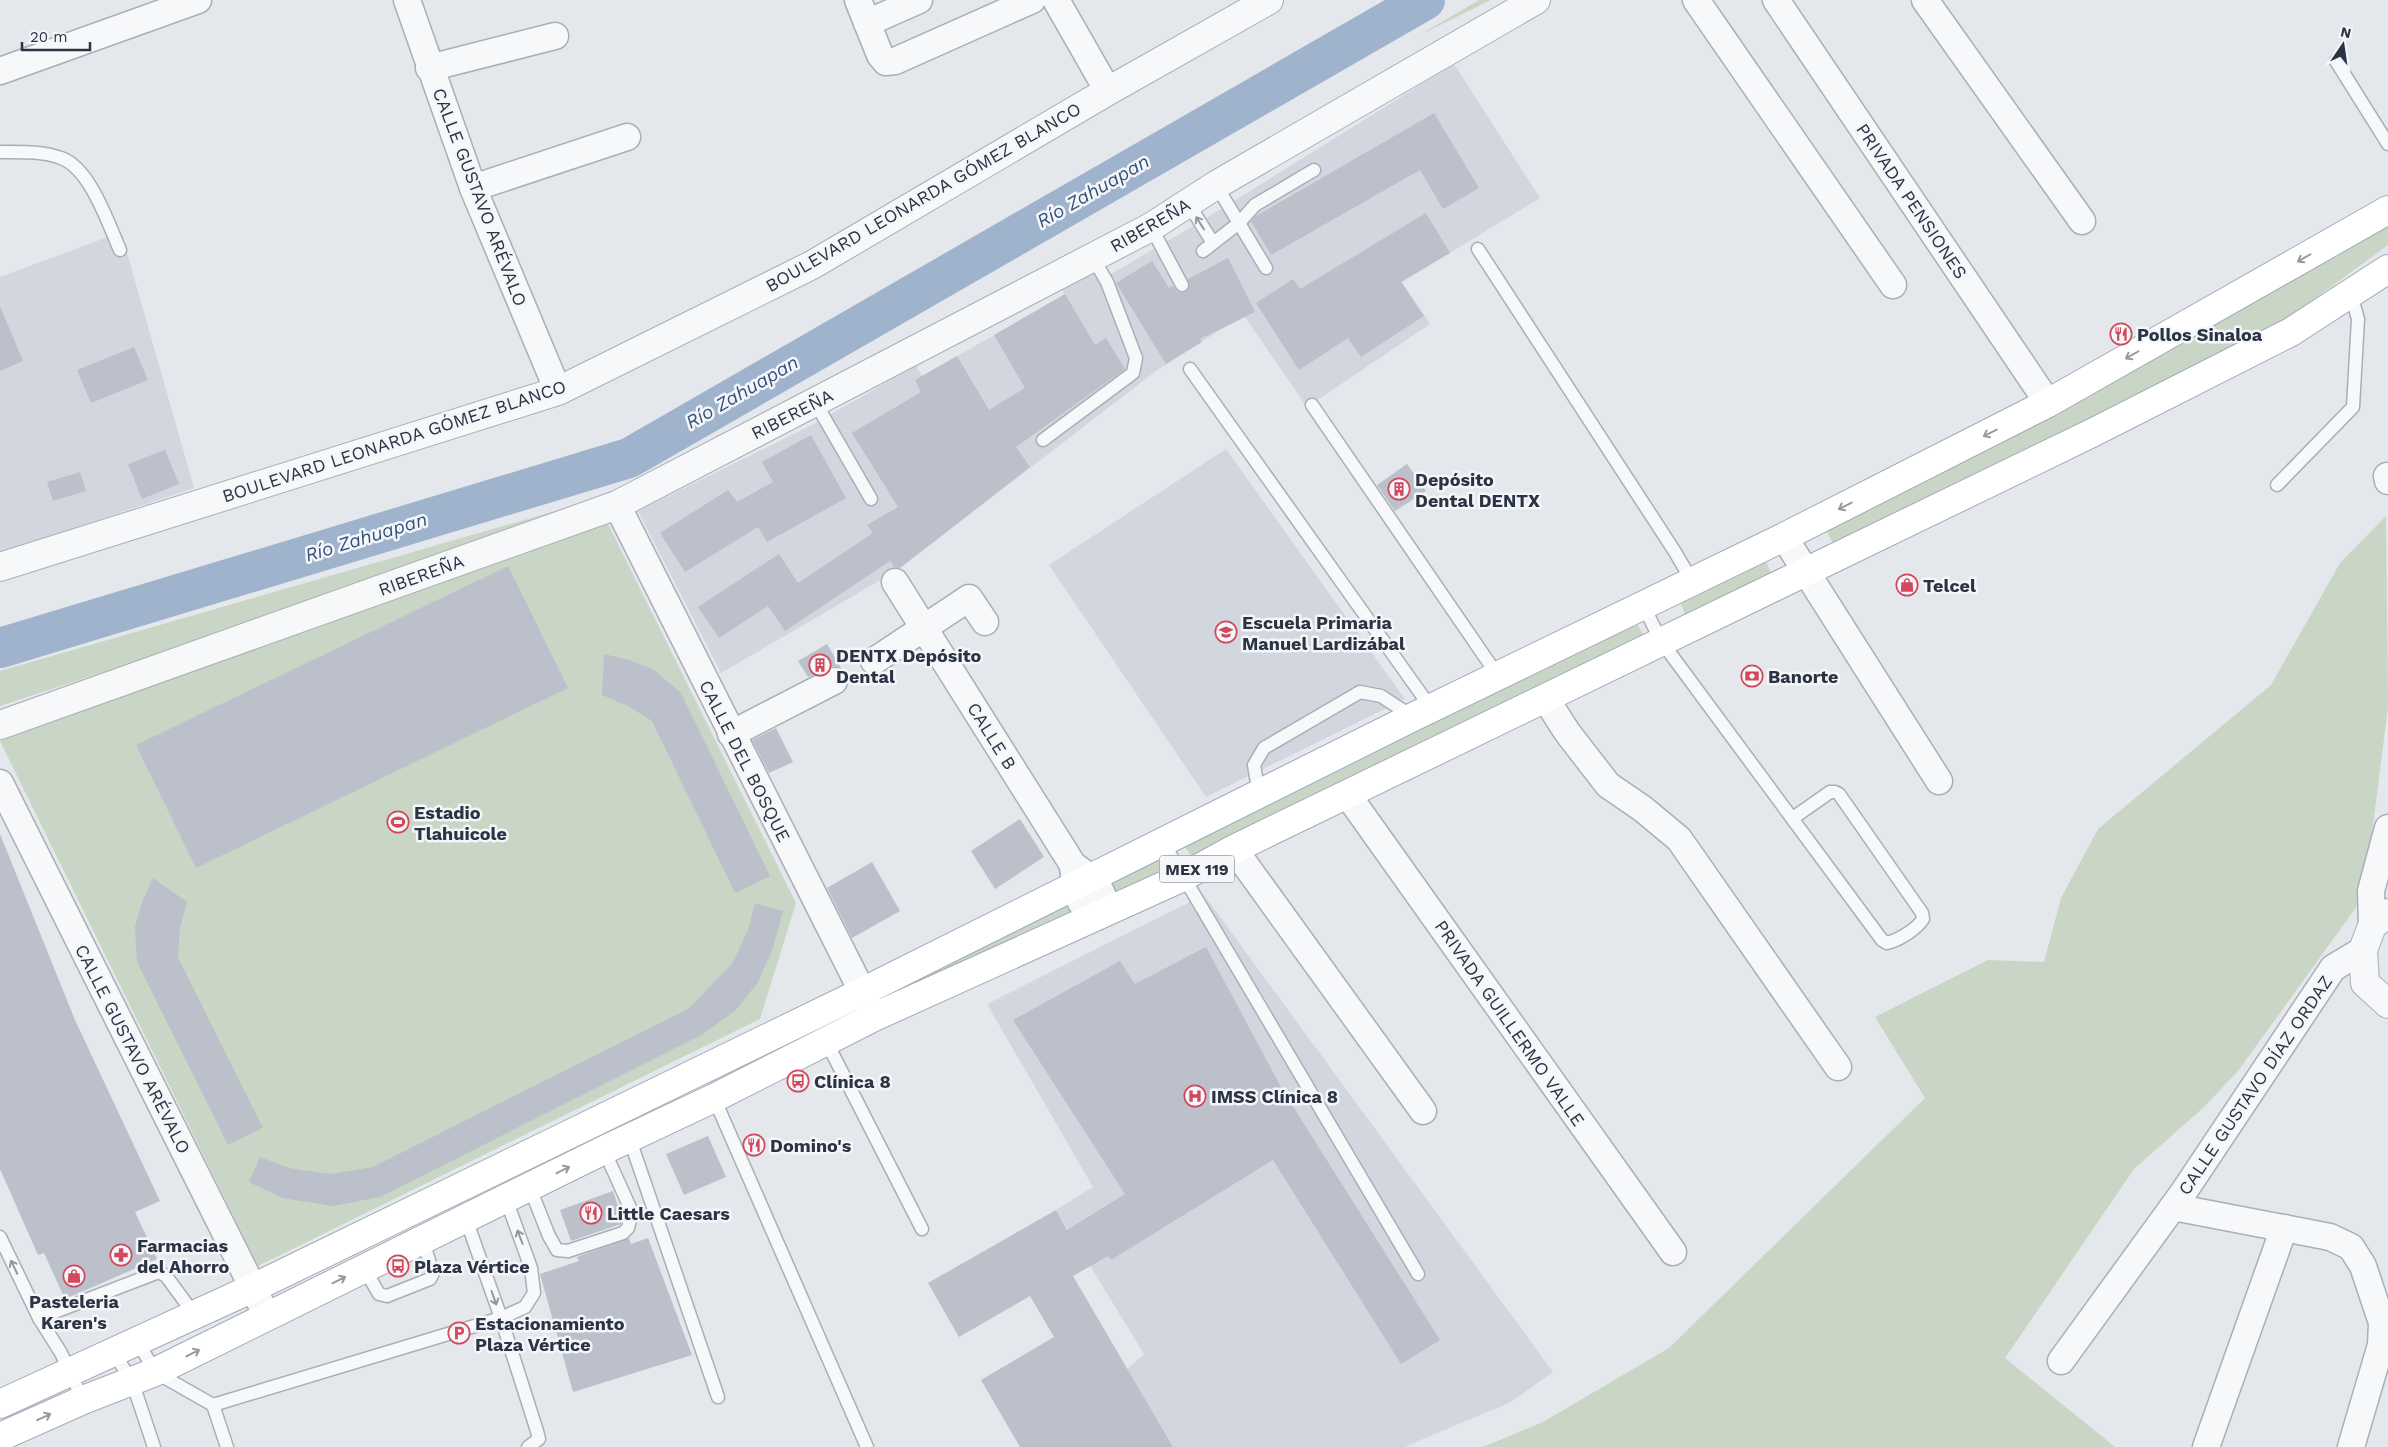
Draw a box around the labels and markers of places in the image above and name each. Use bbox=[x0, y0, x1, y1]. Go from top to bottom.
restaurant icon: Pollos Sinaloa bbox=[2109, 322, 2133, 346]
place label: Pollos Sinaloa bbox=[2137, 324, 2263, 345]
place label: Depósito Dental DENTX bbox=[1415, 469, 1540, 511]
building icon: Depósito Dental DENTX bbox=[1387, 477, 1411, 501]
shop icon: Telcel bbox=[1895, 573, 1919, 597]
place label: Telcel bbox=[1923, 575, 1976, 596]
place label: Escuela Primaria Manuel Lardizábal bbox=[1242, 612, 1405, 654]
school or university icon: Escuela Primaria Manuel Lardizábal bbox=[1214, 620, 1238, 644]
place label: DENTX Depósito Dental bbox=[836, 645, 981, 687]
building icon: DENTX Depósito Dental bbox=[808, 653, 832, 677]
bank icon: Banorte bbox=[1740, 664, 1764, 688]
place label: Banorte bbox=[1768, 666, 1839, 687]
place label: Estadio Tlahuicole bbox=[414, 802, 507, 844]
sports icon: Estadio Tlahuicole bbox=[386, 810, 410, 834]
bus stop icon: Clínica 8 bbox=[786, 1069, 810, 1093]
place label: Clínica 8 bbox=[814, 1071, 891, 1092]
hospital icon: IMSS Clínica 8 bbox=[1183, 1084, 1207, 1108]
place label: IMSS Clínica 8 bbox=[1211, 1086, 1338, 1107]
restaurant icon: Domino's bbox=[742, 1133, 766, 1157]
place label: Domino's bbox=[770, 1135, 852, 1156]
restaurant icon: Little Caesars bbox=[579, 1201, 603, 1225]
place label: Little Caesars bbox=[607, 1203, 730, 1224]
place label: Farmacias del Ahorro bbox=[137, 1235, 230, 1277]
pharmacy icon: Farmacias del Ahorro bbox=[109, 1243, 133, 1267]
bus stop icon: Plaza Vértice bbox=[386, 1254, 410, 1278]
place label: Plaza Vértice bbox=[414, 1256, 530, 1277]
shop icon: Pasteleria Karen's bbox=[62, 1264, 86, 1288]
place label: Pasteleria Karen's bbox=[29, 1291, 120, 1333]
place label: Estacionamiento Plaza Vértice bbox=[475, 1313, 625, 1355]
parking icon: Estacionamiento Plaza Vértice bbox=[447, 1321, 471, 1345]

